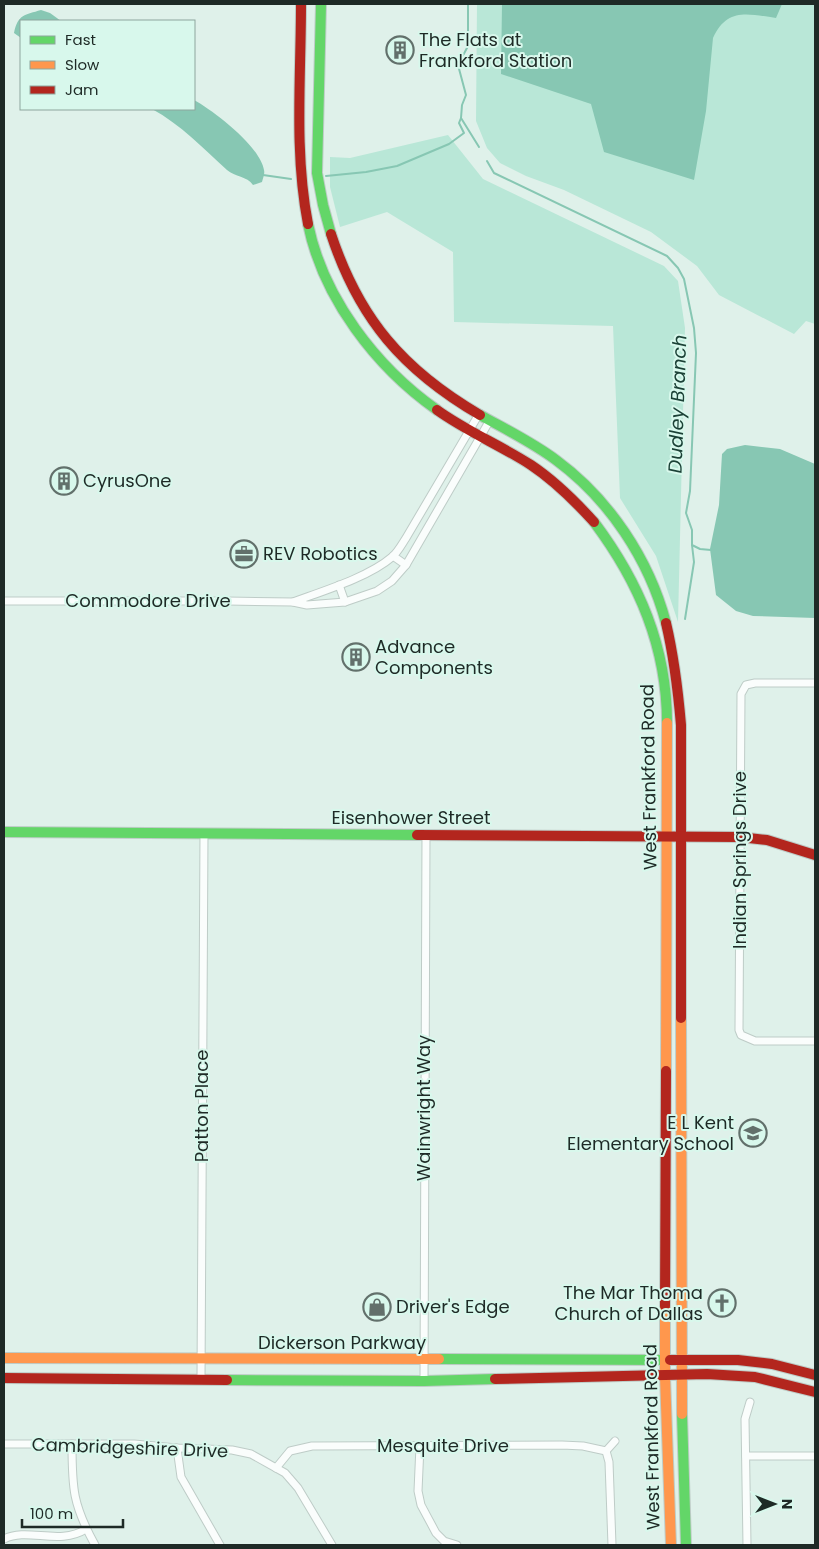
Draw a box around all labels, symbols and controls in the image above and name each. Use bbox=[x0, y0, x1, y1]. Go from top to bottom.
legend bbox=[20, 20, 195, 110]
place label: The Flats at Frankford Station bbox=[419, 27, 572, 73]
text: Fast bbox=[65, 29, 96, 50]
building icon: The Flats at Frankford Station bbox=[385, 35, 415, 65]
text: Slow bbox=[65, 54, 100, 75]
text: Jam bbox=[65, 79, 99, 100]
water label: Dudley Branch bbox=[662, 334, 693, 474]
building icon: CyrusOne bbox=[49, 466, 79, 496]
place label: CyrusOne bbox=[83, 468, 172, 493]
office icon: REV Robotics bbox=[229, 539, 259, 569]
place label: REV Robotics bbox=[263, 541, 378, 566]
street label: Commodore Drive bbox=[65, 588, 231, 613]
place label: Advance Components bbox=[375, 634, 493, 680]
building icon: Advance Components bbox=[341, 642, 371, 672]
street label: West Frankford Road bbox=[634, 684, 663, 870]
street label: Indian Springs Drive bbox=[727, 771, 752, 949]
street label: Eisenhower Street bbox=[332, 805, 490, 830]
street label: Wainwright Way bbox=[411, 1035, 436, 1181]
street label: Patton Place bbox=[189, 1050, 214, 1162]
place label: E L Kent Elementary School bbox=[567, 1110, 734, 1156]
school or university icon: E L Kent Elementary School bbox=[738, 1118, 768, 1148]
place label: The Mar Thoma Church of Dallas bbox=[555, 1280, 703, 1326]
church icon: The Mar Thoma Church of Dallas bbox=[707, 1288, 737, 1318]
shop icon: Driver's Edge bbox=[362, 1292, 392, 1322]
place label: Driver's Edge bbox=[396, 1294, 510, 1319]
street label: Dickerson Parkway bbox=[258, 1330, 426, 1355]
street label: West Frankford Road bbox=[637, 1344, 666, 1530]
street label: Cambridgeshire Drive bbox=[31, 1432, 229, 1463]
street label: Mesquite Drive bbox=[377, 1433, 509, 1458]
north arrow bbox=[749, 1479, 799, 1529]
scale bar bbox=[22, 1496, 124, 1528]
text: N bbox=[777, 1499, 797, 1509]
text: 100 m bbox=[30, 1503, 73, 1524]

